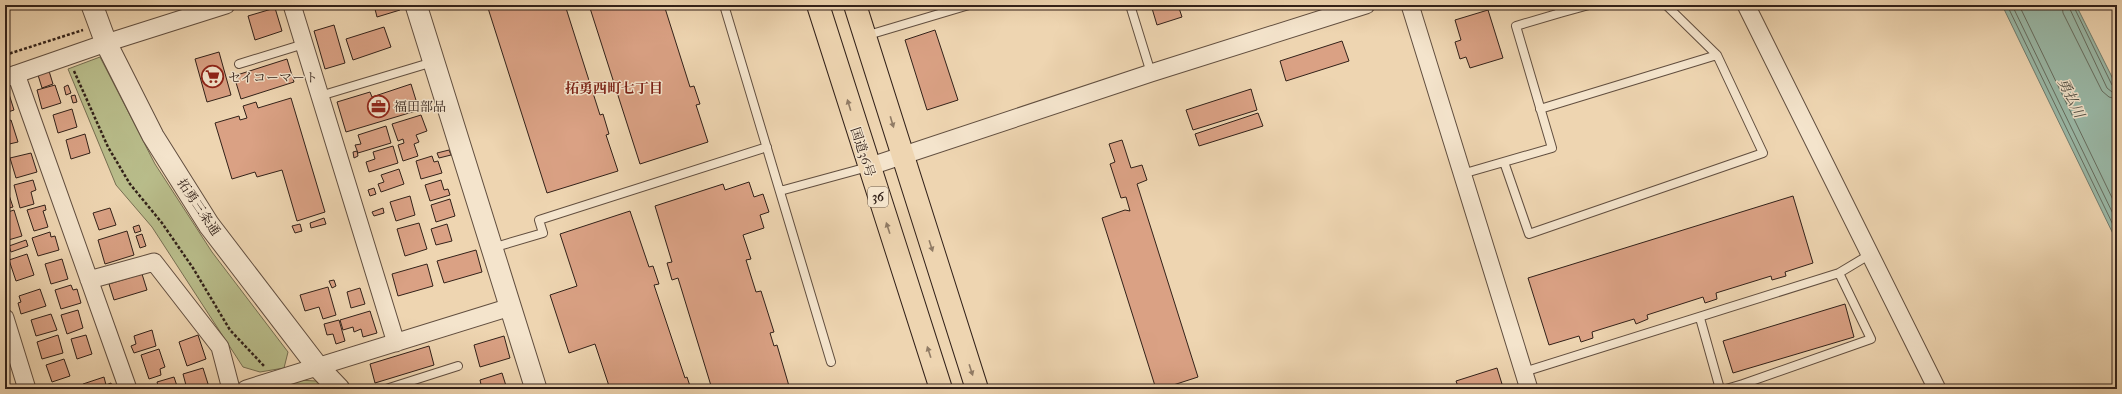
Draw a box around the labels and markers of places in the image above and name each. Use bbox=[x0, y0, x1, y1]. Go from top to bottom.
supermarket icon: セイコーマート bbox=[200, 64, 226, 90]
place label: セイコーマート bbox=[228, 70, 318, 85]
office icon: 福田部品 bbox=[365, 93, 391, 119]
place label: 福田部品 bbox=[394, 99, 446, 114]

